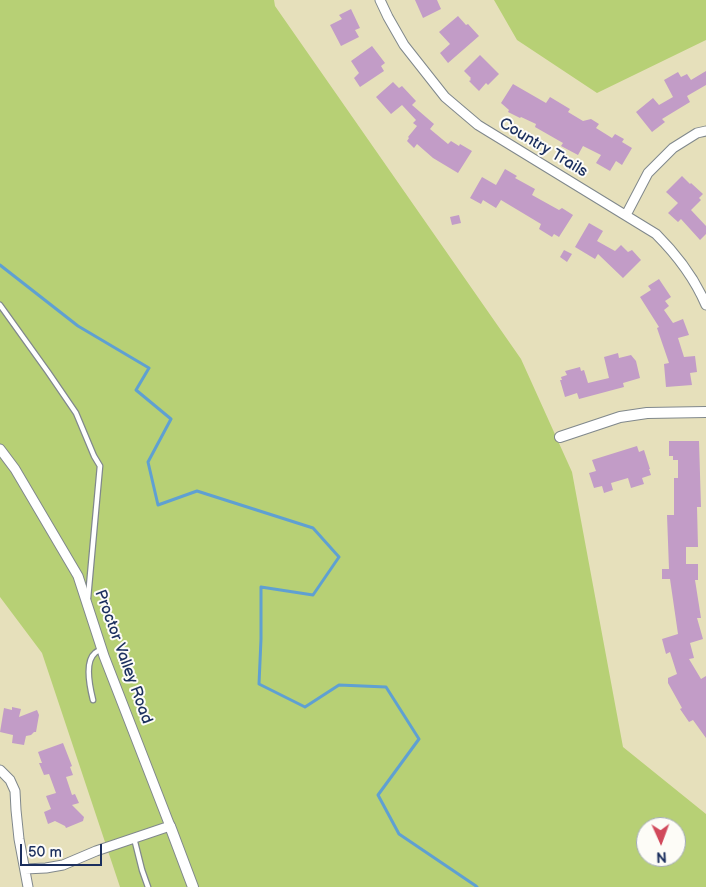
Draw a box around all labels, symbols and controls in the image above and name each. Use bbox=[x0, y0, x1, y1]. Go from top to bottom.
street label: Country Trails bbox=[495, 114, 591, 182]
street label: Proctor Valley Road bbox=[90, 587, 156, 727]
north arrow bbox=[636, 817, 686, 867]
scale bar bbox=[22, 834, 105, 866]
text: 50 m bbox=[28, 843, 62, 862]
text: N bbox=[656, 848, 667, 865]

